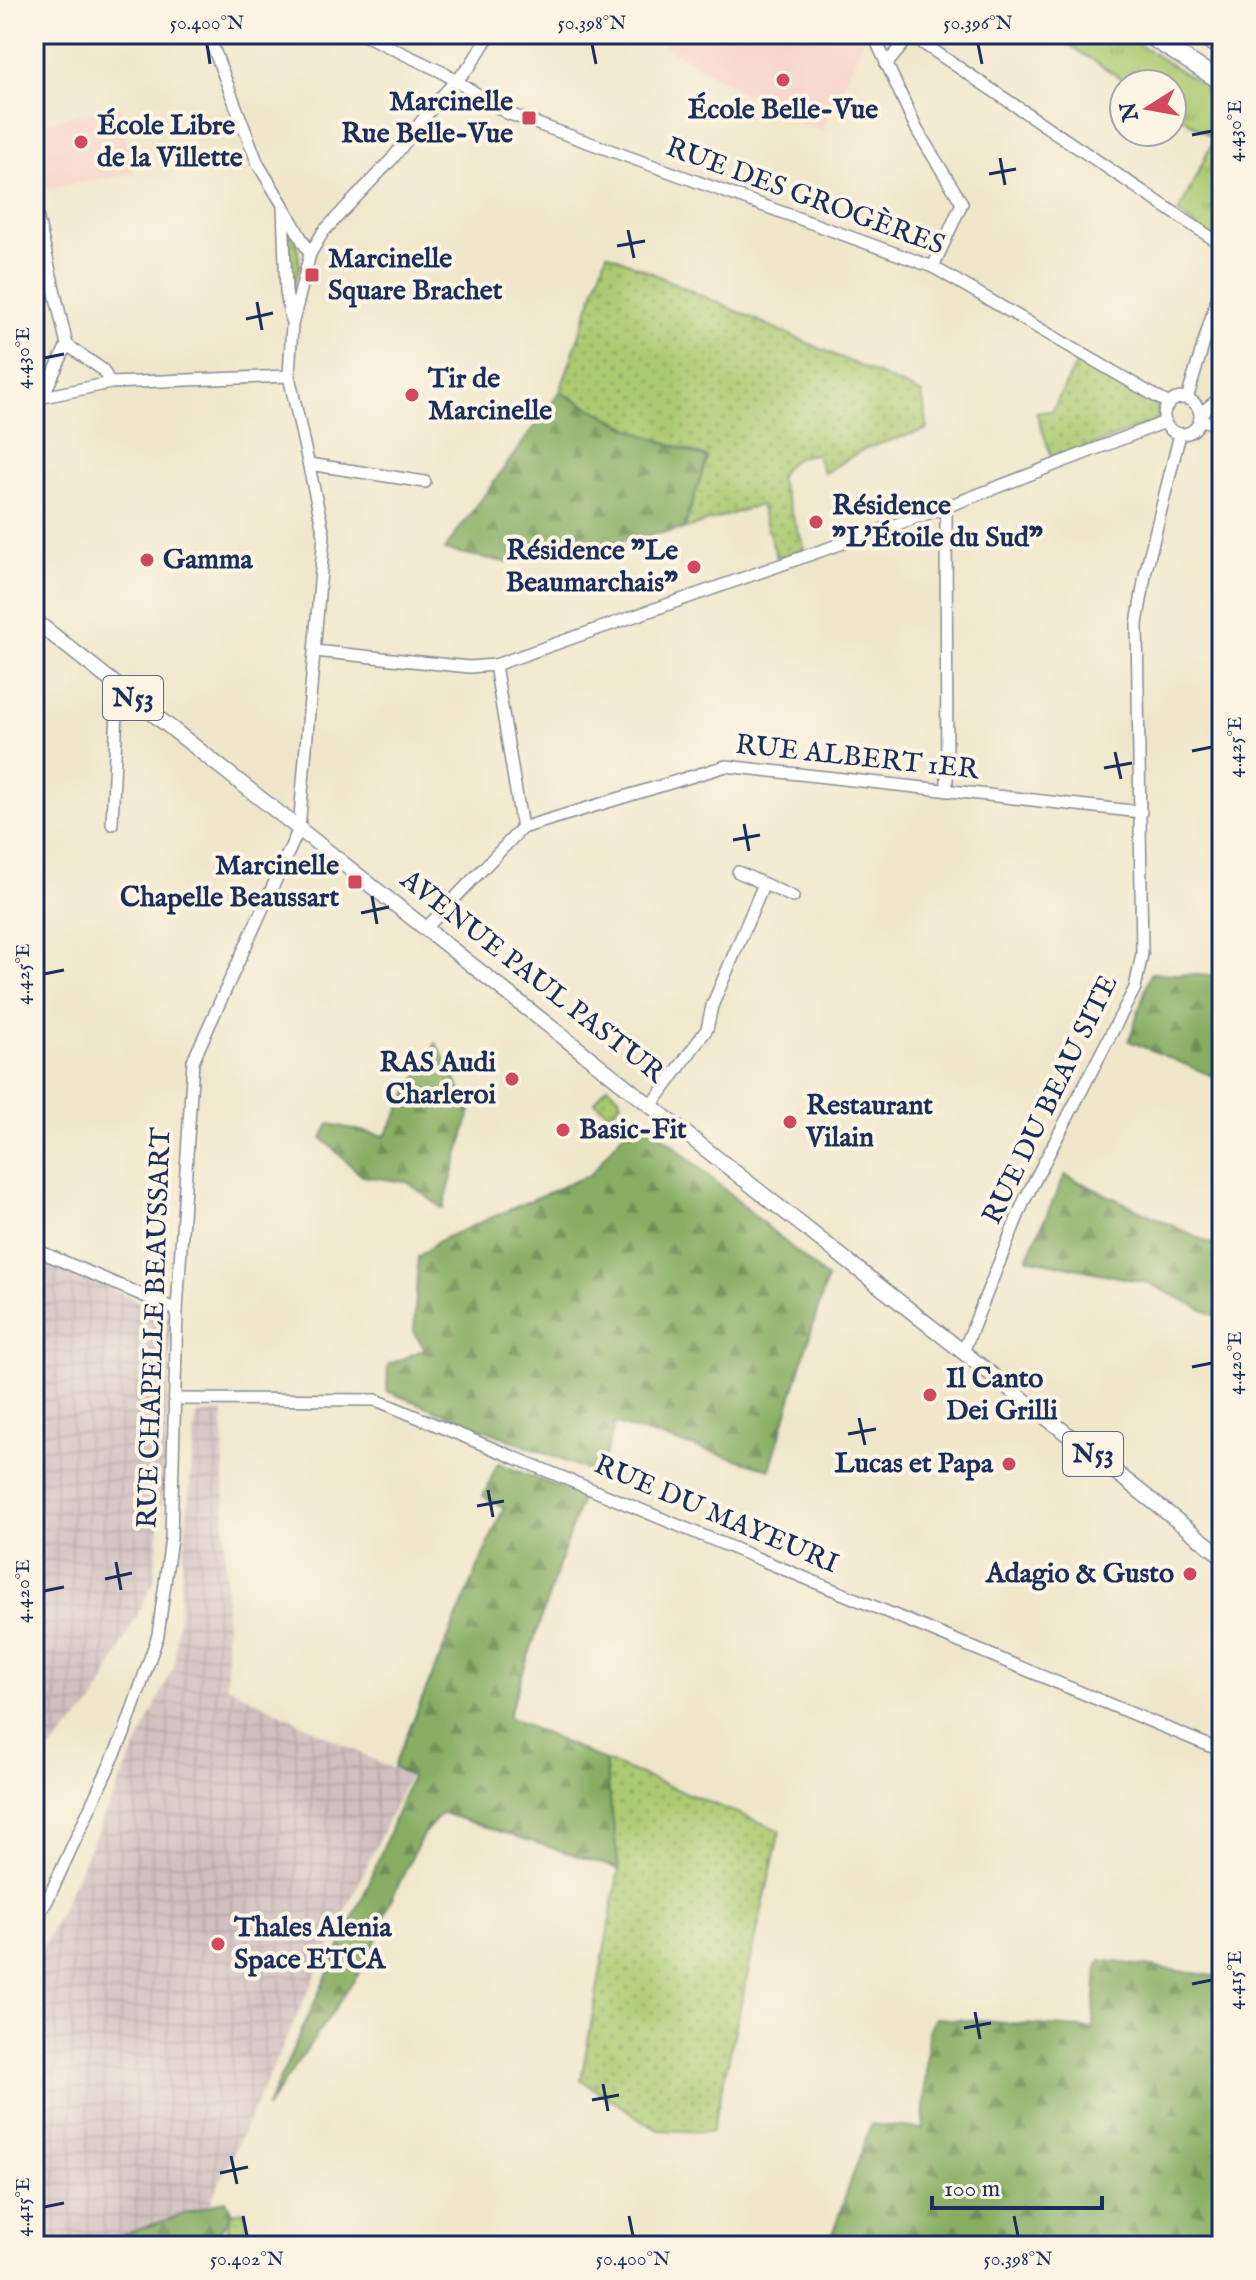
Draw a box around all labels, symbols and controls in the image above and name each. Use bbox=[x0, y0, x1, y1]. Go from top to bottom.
text: 50.400°N bbox=[170, 11, 244, 36]
text: 50.398°N bbox=[558, 11, 626, 36]
text: 50.396°N bbox=[943, 11, 1013, 36]
north arrow bbox=[1108, 68, 1188, 148]
marker: École Belle-Vue bbox=[774, 71, 792, 89]
place label: Marcinelle Rue Belle-Vue bbox=[341, 85, 513, 152]
place label: École Belle-Vue bbox=[688, 92, 878, 128]
text: N bbox=[1115, 99, 1146, 124]
text: 4.430°E bbox=[1223, 100, 1248, 162]
place label: École Libre de la Villette bbox=[97, 108, 243, 176]
marker: Marcinelle Rue Belle-Vue bbox=[520, 109, 538, 127]
street label: RUE DES GROGÈRES bbox=[661, 129, 949, 264]
marker: École Libre de la Villette bbox=[72, 133, 90, 151]
place label: Marcinelle Square Brachet bbox=[328, 242, 503, 309]
marker: Marcinelle Square Brachet bbox=[303, 266, 321, 284]
text: 4.430°E bbox=[11, 327, 36, 389]
place label: Tir de Marcinelle bbox=[427, 362, 552, 429]
marker: Tir de Marcinelle bbox=[403, 386, 421, 404]
place label: Résidence "L'Étoile du Sud" bbox=[832, 489, 1043, 556]
marker: Résidence "L'Étoile du Sud" bbox=[807, 513, 825, 531]
place label: Résidence "Le Beaumarchais" bbox=[506, 534, 678, 601]
place label: Gamma bbox=[163, 543, 254, 578]
marker: Gamma bbox=[138, 551, 156, 569]
marker: Résidence "Le Beaumarchais" bbox=[685, 558, 703, 576]
road number: N53 bbox=[103, 676, 163, 720]
text: 4.425°E bbox=[1223, 716, 1248, 778]
street label: RUE ALBERT 1ER bbox=[734, 728, 981, 788]
place label: Marcinelle Chapelle Beaussart bbox=[120, 849, 339, 916]
street label: AVENUE PAUL PASTUR bbox=[392, 862, 672, 1092]
marker: Marcinelle Chapelle Beaussart bbox=[346, 873, 364, 891]
text: 4.425°E bbox=[11, 943, 36, 1005]
street label: RUE DU BEAU SITE bbox=[975, 970, 1127, 1230]
place label: RAS Audi Charleroi bbox=[380, 1046, 497, 1113]
marker: RAS Audi Charleroi bbox=[503, 1070, 521, 1088]
place label: Restaurant Vilain bbox=[805, 1089, 933, 1156]
place label: Basic-Fit bbox=[579, 1113, 687, 1148]
marker: Restaurant Vilain bbox=[781, 1113, 799, 1131]
marker: Basic-Fit bbox=[554, 1121, 572, 1139]
street label: RUE CHAPELLE BEAUSSART bbox=[131, 1126, 180, 1529]
text: 4.420°E bbox=[1223, 1331, 1248, 1395]
place label: Il Canto Dei Grilli bbox=[946, 1362, 1058, 1429]
marker: Il Canto Dei Grilli bbox=[921, 1386, 939, 1404]
road number: N53 bbox=[1063, 1432, 1123, 1476]
place label: Lucas et Papa bbox=[835, 1447, 994, 1482]
street label: RUE DU MAYEURI bbox=[589, 1448, 843, 1582]
marker: Lucas et Papa bbox=[1000, 1455, 1018, 1473]
place label: Adagio & Gusto bbox=[985, 1557, 1174, 1592]
text: 4.420°E bbox=[11, 1559, 36, 1623]
marker: Adagio & Gusto bbox=[1181, 1565, 1199, 1583]
place label: Thales Alenia Space ETCA bbox=[233, 1911, 393, 1978]
marker: Thales Alenia Space ETCA bbox=[209, 1935, 227, 1953]
text: 4.415°E bbox=[1223, 1950, 1248, 2010]
scale bar bbox=[932, 2160, 1102, 2210]
text: 100 m bbox=[944, 2174, 1000, 2205]
text: 4.415°E bbox=[11, 2177, 36, 2237]
text: 50.402°N bbox=[210, 2247, 284, 2272]
text: 50.400°N bbox=[596, 2247, 670, 2272]
text: 50.398°N bbox=[984, 2247, 1052, 2272]

